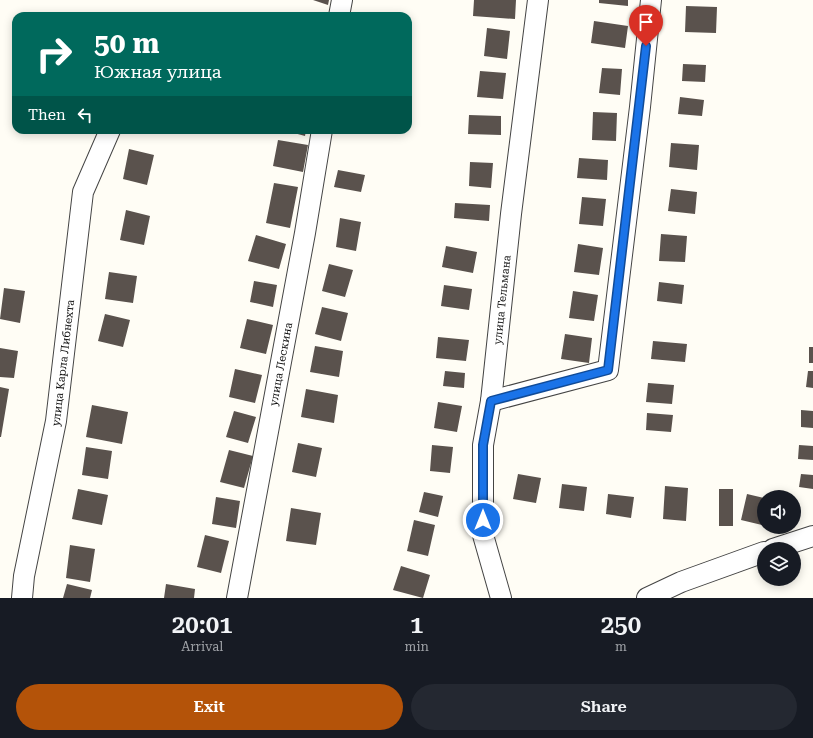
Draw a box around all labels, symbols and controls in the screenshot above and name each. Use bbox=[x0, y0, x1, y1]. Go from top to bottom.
pin bbox=[629, 5, 663, 46]
icon: arrive bbox=[635, 11, 657, 33]
text: 50 m bbox=[94, 27, 159, 60]
icon: right bbox=[28, 28, 80, 80]
text: Южная улица bbox=[94, 61, 222, 82]
icon: left bbox=[74, 104, 96, 126]
text: Then bbox=[28, 106, 66, 124]
street label: улица Тельмана bbox=[491, 254, 514, 345]
street label: улица Карла Либнехта bbox=[49, 299, 77, 427]
street label: улица Лескина bbox=[267, 321, 295, 407]
map controls bbox=[757, 490, 801, 586]
button: sound bbox=[757, 490, 801, 534]
position arrow bbox=[462, 499, 504, 541]
button: layers bbox=[757, 542, 801, 586]
text: 20:01 bbox=[172, 611, 233, 639]
text: 1 bbox=[410, 611, 423, 639]
text: 250 bbox=[601, 611, 641, 639]
text: Arrival bbox=[181, 639, 223, 654]
text: min bbox=[405, 639, 429, 654]
text: m bbox=[615, 639, 627, 654]
button: Exit bbox=[16, 684, 403, 730]
button: Share bbox=[411, 684, 797, 730]

